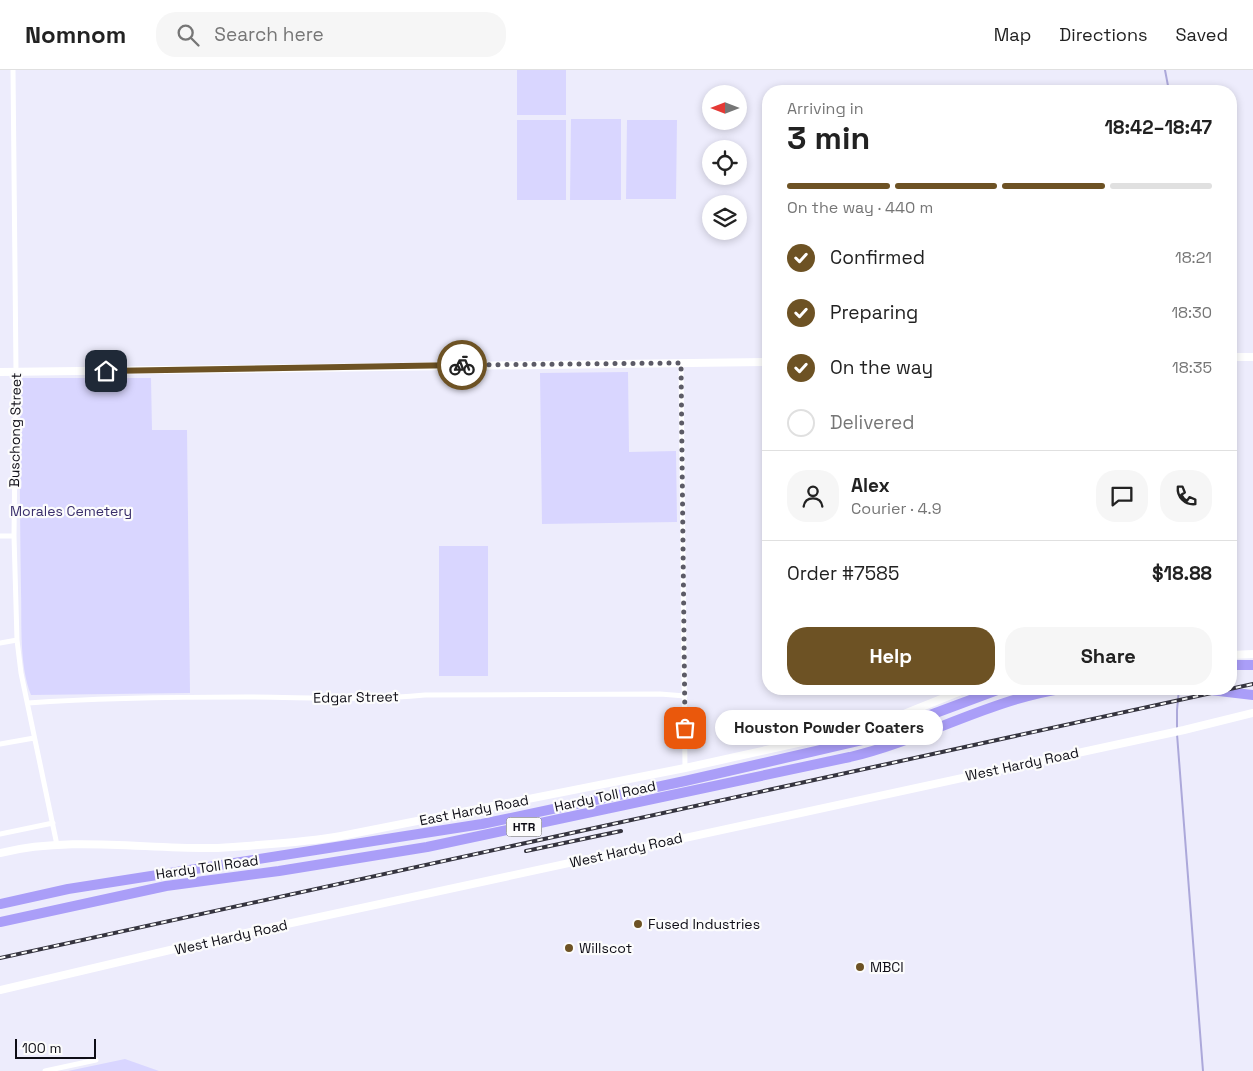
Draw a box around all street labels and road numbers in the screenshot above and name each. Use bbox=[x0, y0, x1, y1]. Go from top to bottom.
street label: Buschong Street bbox=[5, 372, 25, 488]
street label: Edgar Street bbox=[313, 687, 399, 707]
street label: West Hardy Road bbox=[964, 743, 1080, 785]
street label: Hardy Toll Road bbox=[553, 776, 657, 816]
street label: East Hardy Road bbox=[418, 791, 530, 829]
road number: HTR bbox=[506, 818, 542, 836]
street label: West Hardy Road bbox=[568, 828, 684, 872]
street label: Hardy Toll Road bbox=[155, 851, 259, 883]
street label: West Hardy Road bbox=[173, 915, 289, 959]

